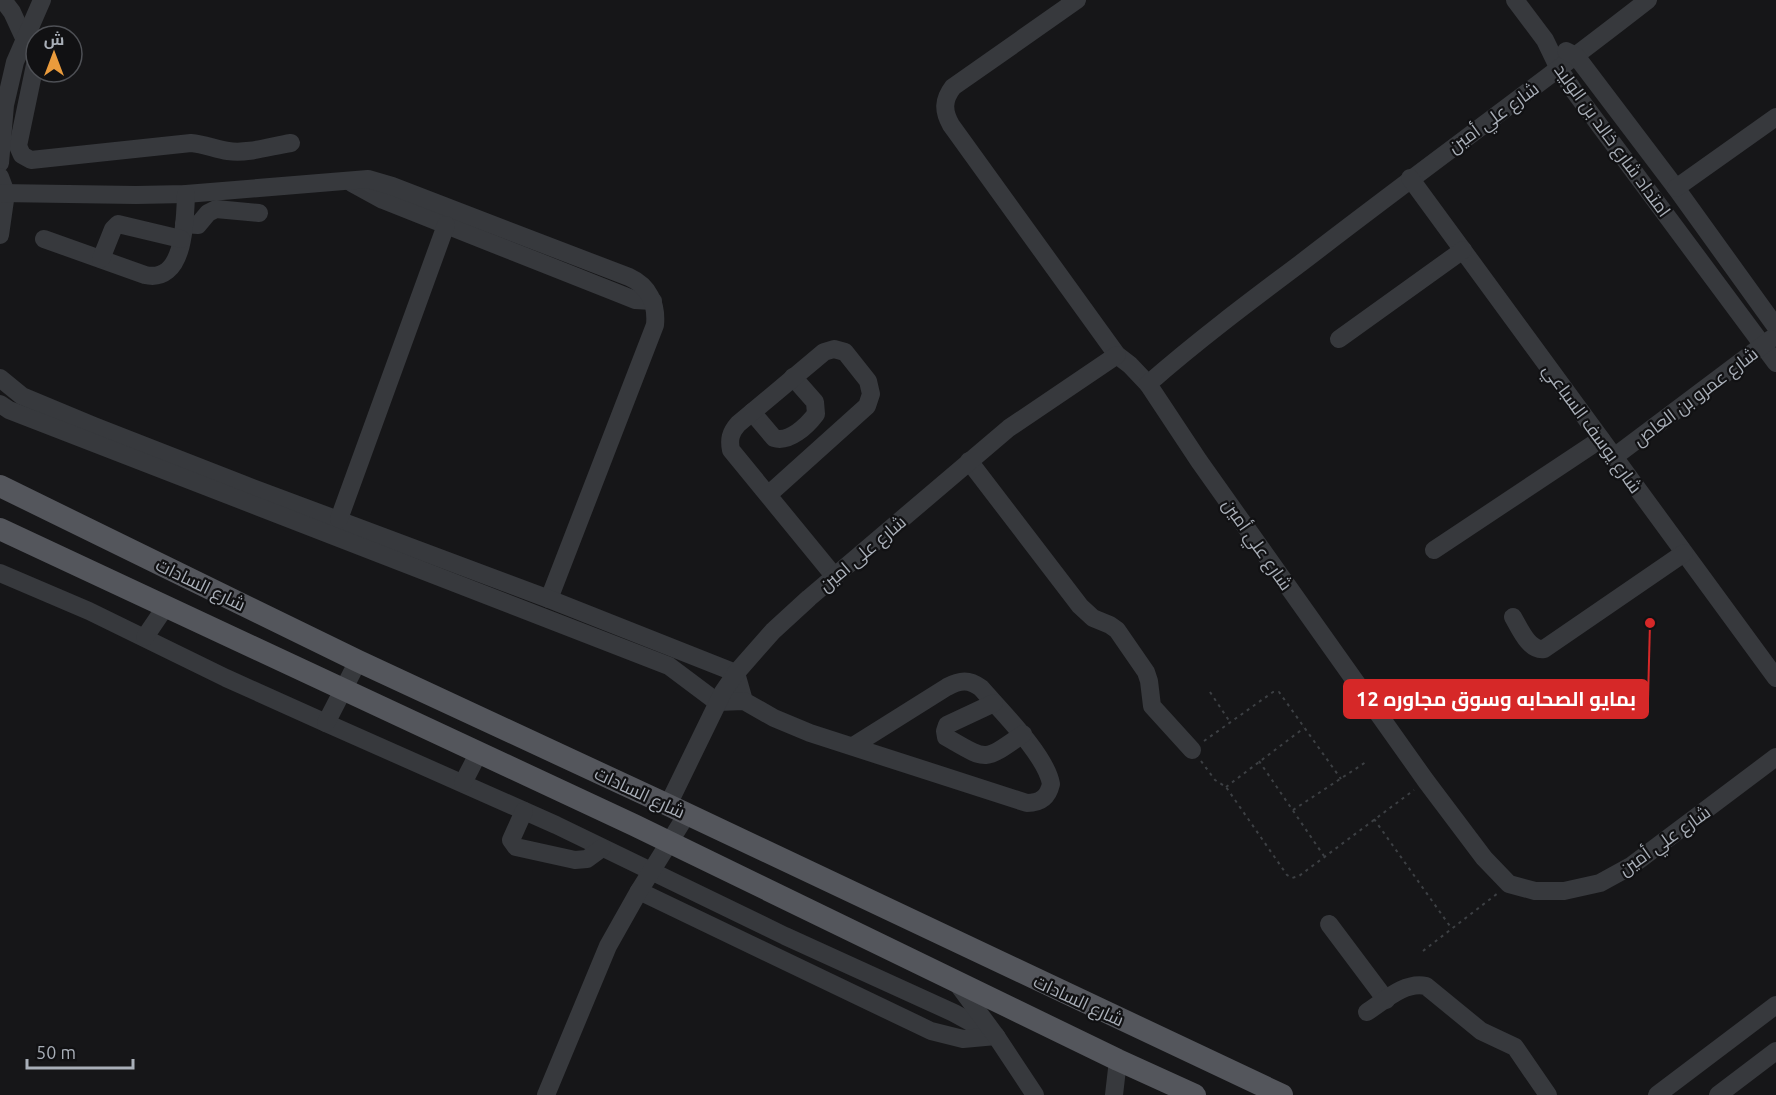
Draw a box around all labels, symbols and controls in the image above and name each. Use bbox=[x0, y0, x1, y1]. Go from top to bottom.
north arrow bbox=[24, 24, 84, 84]
text: ش bbox=[44, 30, 64, 49]
street label: امتداد شارع خالد بن الوليد bbox=[1549, 60, 1675, 222]
street label: شارع علي أمين bbox=[1444, 77, 1545, 161]
street label: شارع عمرو بن العاص bbox=[1629, 343, 1763, 452]
street label: شارع يوسف السباعي bbox=[1535, 360, 1647, 499]
street label: شارع علي أمين bbox=[1215, 494, 1297, 596]
street label: شارع على امين bbox=[815, 511, 911, 597]
street label: شارع السادات bbox=[152, 554, 249, 617]
callout: بمايو الصحابه وسوق مجاوره 12 bbox=[1344, 680, 1648, 718]
text: بمايو الصحابه وسوق مجاوره 12 bbox=[1356, 687, 1636, 712]
street label: شارع السادات bbox=[590, 762, 688, 824]
street label: شارع علي أمين bbox=[1614, 801, 1716, 883]
street label: شارع السادات bbox=[1029, 970, 1127, 1032]
scale bar bbox=[27, 1032, 134, 1070]
text: 50 m bbox=[36, 1042, 76, 1062]

